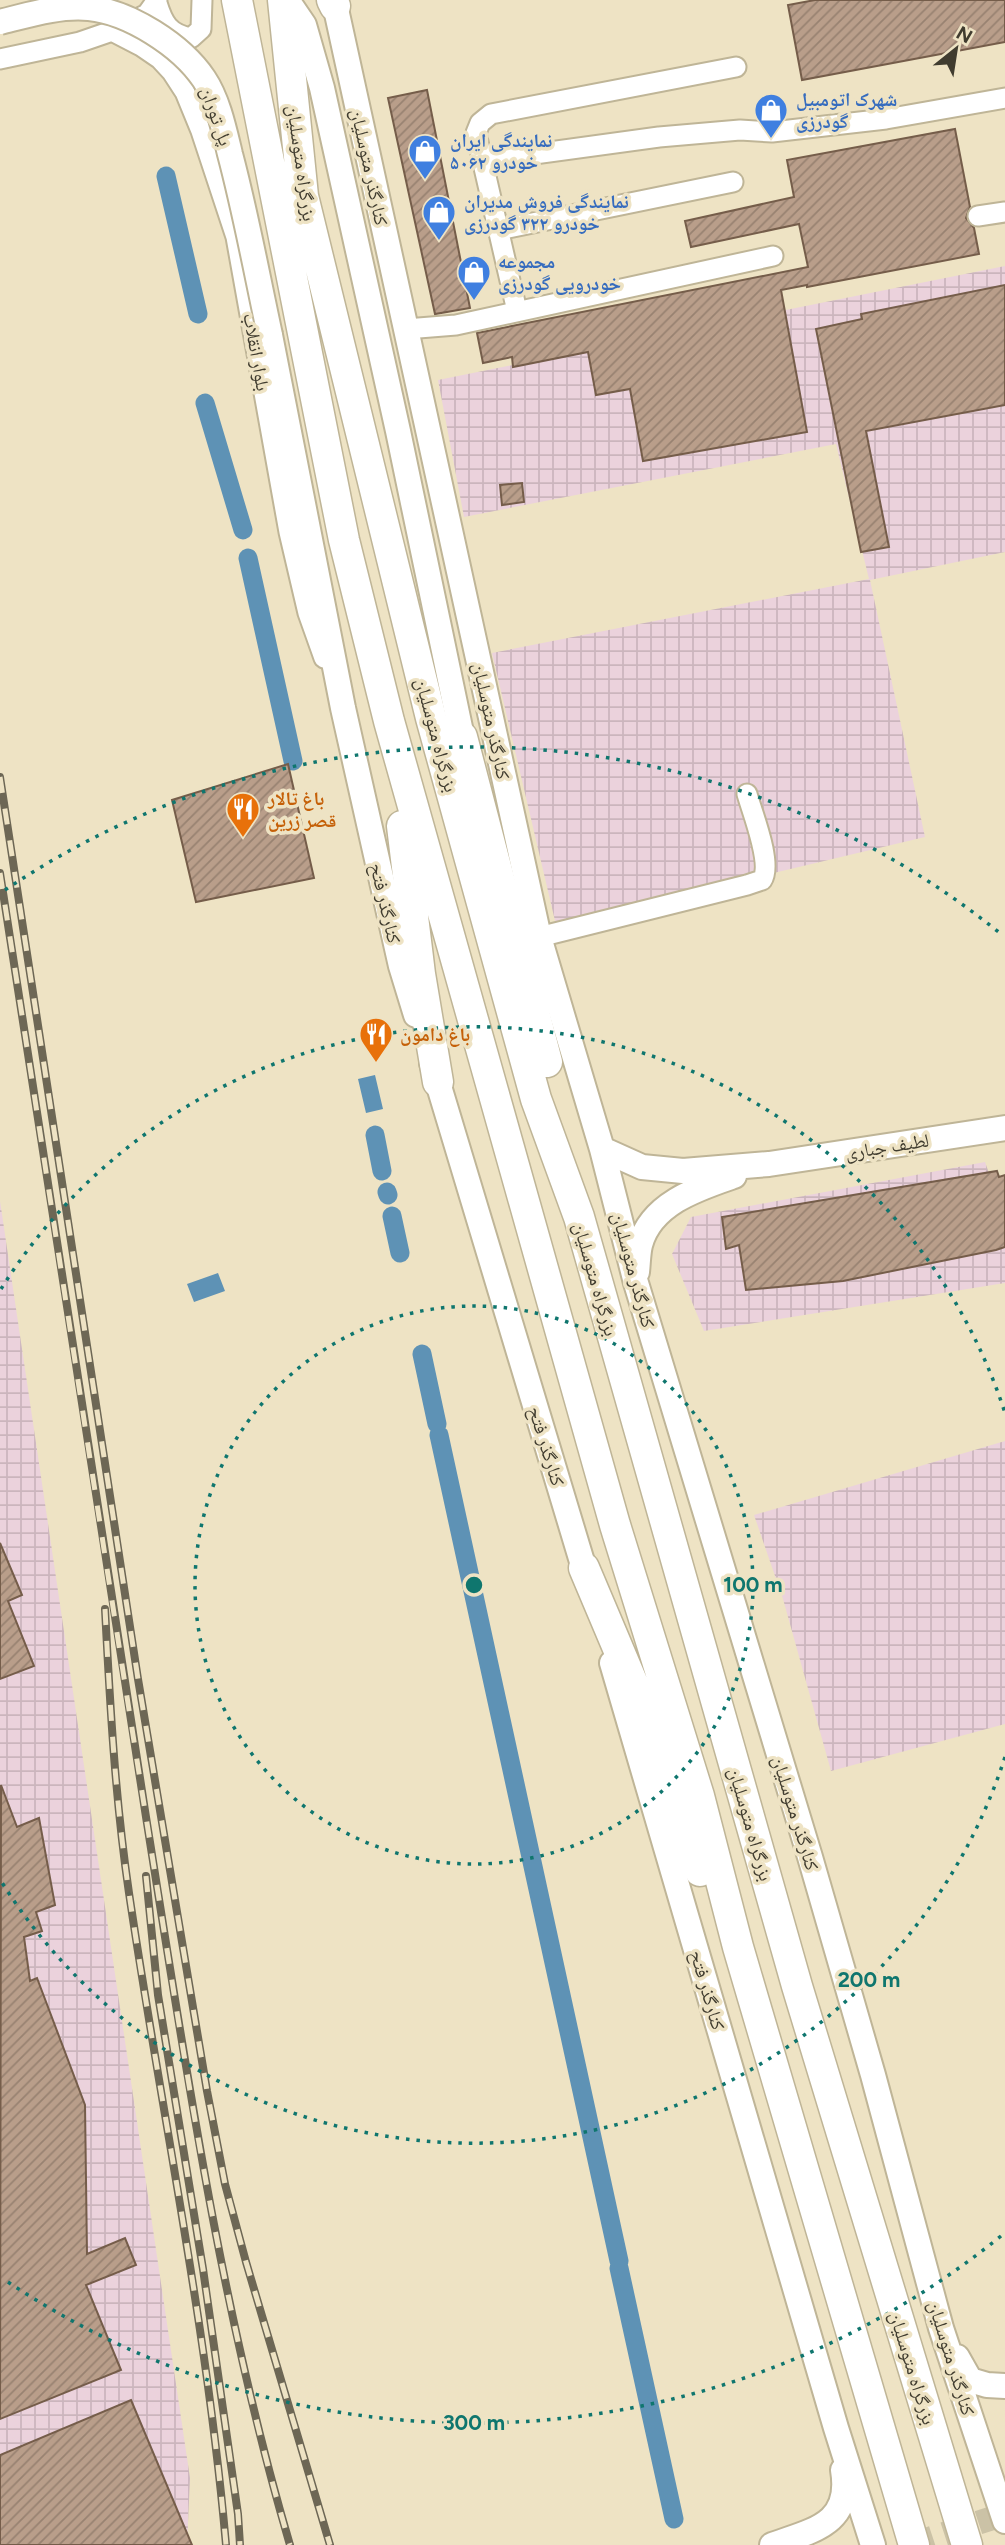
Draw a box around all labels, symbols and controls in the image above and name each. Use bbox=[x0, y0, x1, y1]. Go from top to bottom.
north arrow bbox=[921, 14, 991, 84]
text: N bbox=[952, 21, 976, 48]
street label: پل توران bbox=[196, 84, 237, 149]
place label: شهرک اتومبیل گودرزی bbox=[796, 88, 897, 133]
shop icon: شهرک اتومبیل گودرزی bbox=[752, 91, 790, 140]
street label: بزرگراه متوسلیان bbox=[282, 103, 321, 223]
street label: کنارگذر متوسلیان bbox=[346, 107, 393, 228]
place label: نمایندگی ایران خودرو ۵۰۶۲ bbox=[450, 129, 552, 174]
shop icon: نمایندگی ایران خودرو ۵۰۶۲ bbox=[406, 132, 444, 181]
place label: نمایندگی فروش مدیران خودرو ۳۲۲ گودرزی bbox=[464, 190, 629, 235]
shop icon: نمایندگی فروش مدیران خودرو ۳۲۲ گودرزی bbox=[420, 193, 458, 242]
place label: مجموعه خودرویی گودرزی bbox=[498, 250, 621, 295]
shop icon: مجموعه خودرویی گودرزی bbox=[455, 253, 493, 302]
street label: بلوار انقلاب bbox=[238, 311, 275, 393]
street label: کنارگذر متوسلیان bbox=[468, 661, 515, 782]
street label: بزرگراه متوسلیان bbox=[410, 676, 463, 795]
place label: باغ تالار قصر زرین bbox=[267, 787, 336, 832]
restaurant icon: باغ تالار قصر زرین bbox=[224, 790, 262, 839]
street label: کنارگذر فتح bbox=[364, 861, 406, 946]
restaurant icon: باغ دامون bbox=[357, 1015, 395, 1064]
place label: باغ دامون bbox=[400, 1023, 470, 1047]
street label: لطیف جباری bbox=[844, 1129, 931, 1164]
street label: کنارگذر متوسلیان bbox=[607, 1210, 660, 1331]
street label: بزرگراه متوسلیان bbox=[568, 1220, 623, 1339]
street label: کنارگذر فتح bbox=[523, 1404, 570, 1489]
text: 100 m bbox=[723, 1572, 783, 1597]
centre of rings bbox=[462, 1573, 486, 1597]
street label: کنارگذر متوسلیان bbox=[767, 1753, 824, 1873]
street label: بزرگراه متوسلیان bbox=[723, 1765, 778, 1884]
street label: کنارگذر فتح bbox=[684, 1948, 730, 2033]
text: 200 m bbox=[838, 1967, 900, 1992]
street label: کنارگذر متوسلیان bbox=[923, 2298, 980, 2418]
street label: بزرگراه متوسلیان bbox=[884, 2309, 941, 2428]
text: 300 m bbox=[443, 2410, 505, 2435]

